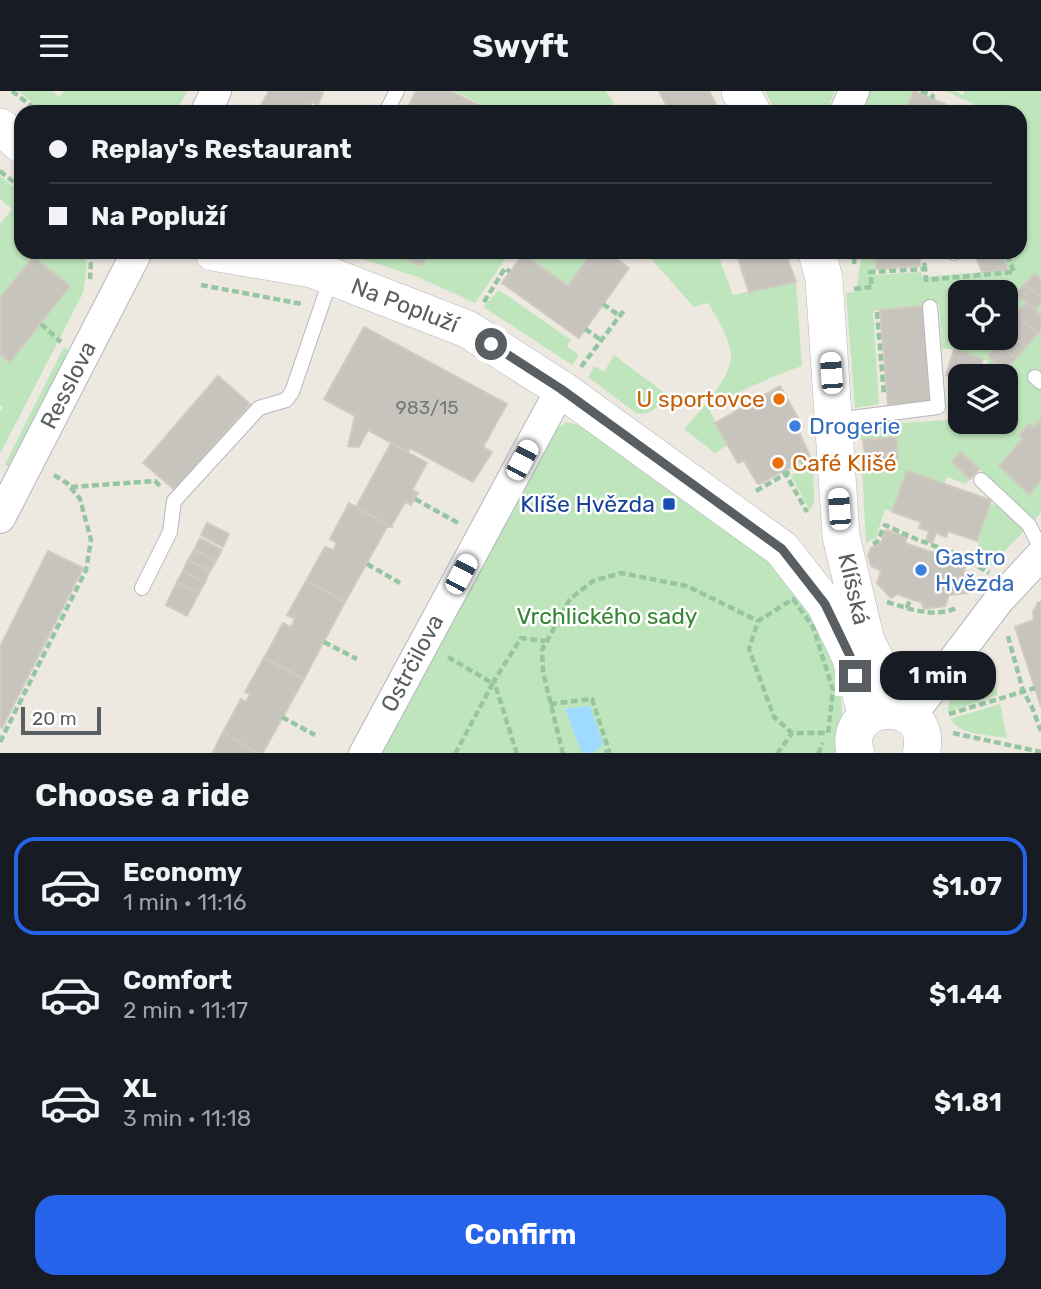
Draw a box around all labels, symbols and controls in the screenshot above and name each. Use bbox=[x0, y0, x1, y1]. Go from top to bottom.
icon: menu bbox=[35, 27, 73, 65]
text: Swyft bbox=[472, 27, 569, 65]
icon: search bbox=[968, 27, 1006, 65]
text: Replay's Restaurant bbox=[91, 134, 352, 165]
text: Na Popluží bbox=[91, 201, 226, 232]
street label: Na Popluží bbox=[347, 272, 464, 339]
map controls bbox=[948, 280, 1018, 434]
button: locate bbox=[948, 280, 1018, 350]
route start bbox=[475, 328, 507, 360]
street label: Resslova bbox=[34, 336, 102, 434]
car bbox=[820, 351, 843, 395]
button: layers bbox=[948, 364, 1018, 434]
place label: U sportovce bbox=[636, 385, 765, 413]
marker: U sportovce bbox=[771, 391, 787, 407]
house number: 983/15 bbox=[395, 396, 459, 419]
place label: Drogerie bbox=[809, 412, 900, 440]
marker: Drogerie bbox=[787, 418, 803, 434]
car bbox=[503, 437, 542, 483]
place label: Café Klišé bbox=[792, 449, 897, 477]
marker: Café Klišé bbox=[770, 455, 786, 471]
car bbox=[828, 487, 851, 531]
place label: Klíše Hvězda bbox=[520, 490, 655, 518]
marker: Klíše Hvězda bbox=[661, 496, 677, 512]
place label: Gastro Hvězda bbox=[935, 543, 1015, 597]
street label: Klíšská bbox=[832, 550, 876, 628]
car bbox=[442, 551, 481, 597]
marker: Gastro Hvězda bbox=[913, 562, 929, 578]
park label: Vrchlického sady bbox=[516, 602, 698, 630]
street label: Ostrčilova bbox=[375, 609, 449, 717]
callout: 1 min bbox=[880, 651, 995, 701]
route end bbox=[839, 660, 871, 692]
text: 1 min bbox=[909, 661, 967, 689]
scale bar bbox=[21, 705, 102, 736]
text: 20 m bbox=[32, 707, 77, 730]
text: Choose a ride bbox=[35, 776, 249, 814]
icon: car bbox=[39, 855, 102, 918]
text: Economy bbox=[123, 857, 242, 888]
text: $1.07 bbox=[932, 871, 1002, 902]
text: 1 min · 11:16 bbox=[123, 888, 247, 916]
icon: car bbox=[39, 963, 102, 1026]
text: Comfort bbox=[123, 965, 232, 996]
text: $1.44 bbox=[929, 979, 1002, 1010]
text: 2 min · 11:17 bbox=[123, 996, 248, 1024]
icon: car bbox=[39, 1071, 102, 1134]
text: XL bbox=[123, 1073, 156, 1104]
text: $1.81 bbox=[934, 1087, 1002, 1118]
text: 3 min · 11:18 bbox=[123, 1104, 251, 1132]
button: Confirm bbox=[35, 1195, 1006, 1275]

